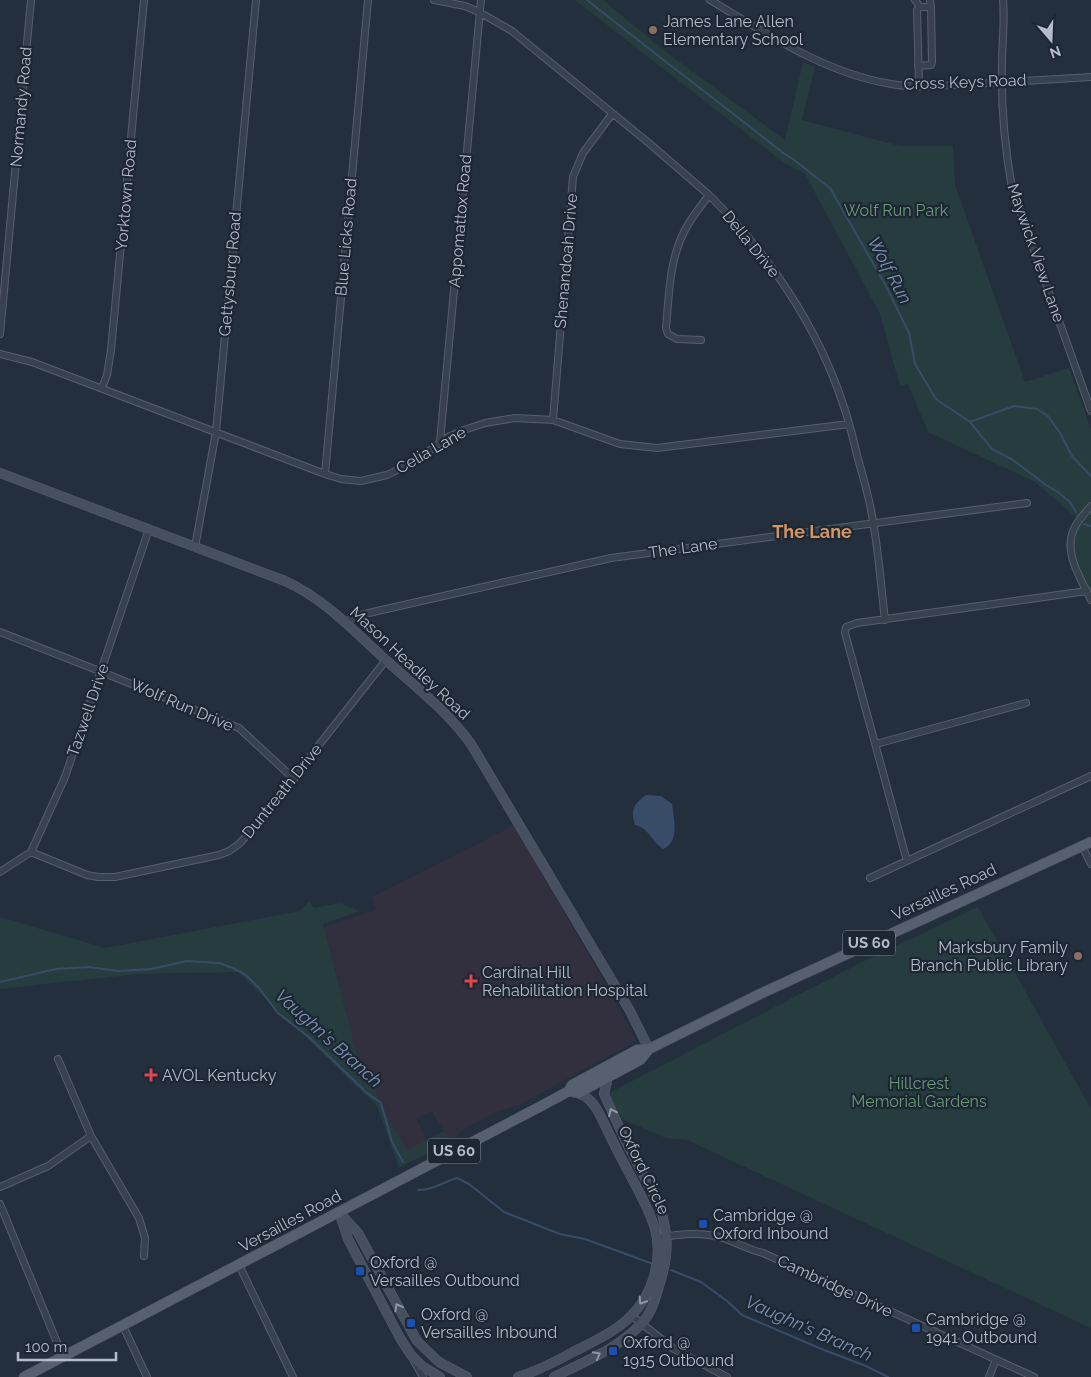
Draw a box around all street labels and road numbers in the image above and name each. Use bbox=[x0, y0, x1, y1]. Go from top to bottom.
street label: Normandy Road bbox=[6, 46, 36, 168]
street label: Cross Keys Road bbox=[903, 70, 1027, 94]
street label: Yorktown Road bbox=[112, 138, 140, 252]
street label: Appomattox Road bbox=[445, 154, 475, 288]
street label: Blue Licks Road bbox=[331, 177, 361, 297]
street label: Maywick View Lane bbox=[1003, 181, 1069, 325]
street label: Shenandoah Drive bbox=[551, 193, 581, 329]
street label: Della Drive bbox=[718, 207, 784, 281]
street label: Gettysburg Road bbox=[215, 211, 245, 337]
street label: Celia Lane bbox=[393, 422, 469, 478]
street label: The Lane bbox=[647, 534, 719, 562]
street label: Mason Headley Road bbox=[346, 602, 474, 724]
street label: Tazwell Drive bbox=[63, 661, 113, 759]
street label: Wolf Run Drive bbox=[128, 675, 236, 735]
street label: Duntreath Drive bbox=[238, 740, 326, 842]
street label: Versailles Road bbox=[889, 859, 999, 924]
road number: US 60 bbox=[843, 930, 895, 956]
street label: Oxford Circle bbox=[614, 1123, 674, 1217]
road number: US 60 bbox=[428, 1138, 480, 1164]
street label: Versailles Road bbox=[236, 1186, 344, 1256]
street label: Cambridge Drive bbox=[774, 1251, 896, 1321]

